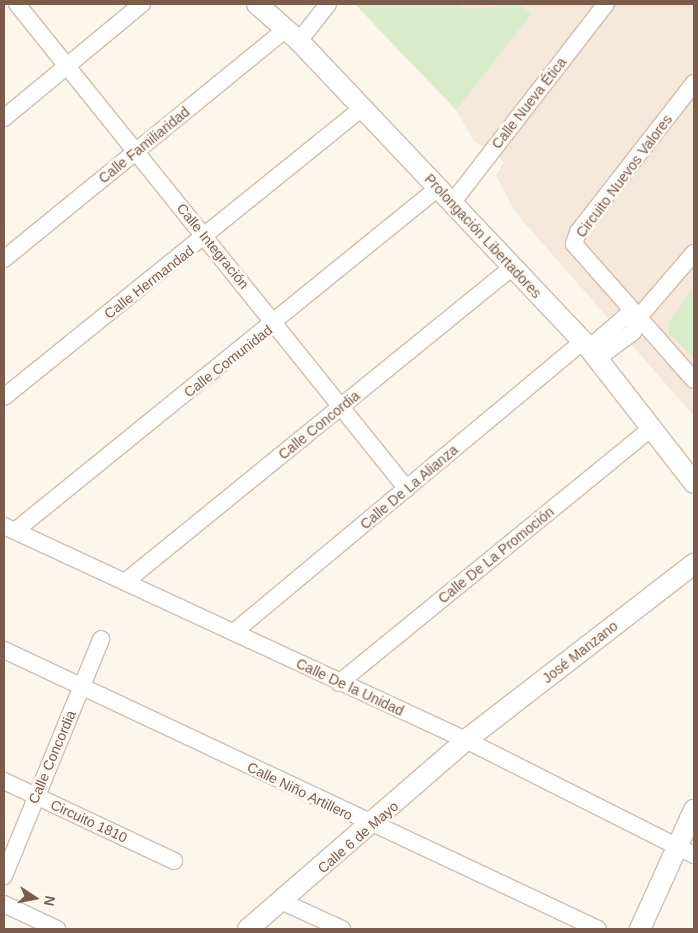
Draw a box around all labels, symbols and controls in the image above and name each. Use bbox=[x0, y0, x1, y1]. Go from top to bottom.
street label: Calle Nueva Ética bbox=[488, 54, 570, 152]
street label: Calle Familiaridad bbox=[95, 103, 193, 187]
street label: Circuito Nuevos Valores bbox=[572, 111, 676, 241]
street label: Prolongación Libertadores bbox=[421, 171, 545, 301]
street label: Calle Integración bbox=[173, 200, 253, 292]
street label: Calle Hermandad bbox=[101, 242, 197, 322]
street label: Calle Comunidad bbox=[181, 321, 275, 401]
street label: Calle Concordia bbox=[275, 387, 363, 463]
street label: Calle De La Alianza bbox=[357, 441, 461, 533]
street label: Calle De La Promoción bbox=[435, 503, 557, 607]
street label: José Manzano bbox=[539, 617, 621, 687]
street label: Calle De la Unidad bbox=[294, 655, 406, 719]
street label: Calle Concordia bbox=[25, 708, 79, 806]
street label: Calle Niño Artillero bbox=[244, 758, 356, 824]
street label: Circuito 1810 bbox=[48, 796, 130, 846]
street label: Calle 6 de Mayo bbox=[314, 797, 402, 877]
north arrow bbox=[10, 873, 60, 923]
text: N bbox=[41, 894, 59, 907]

